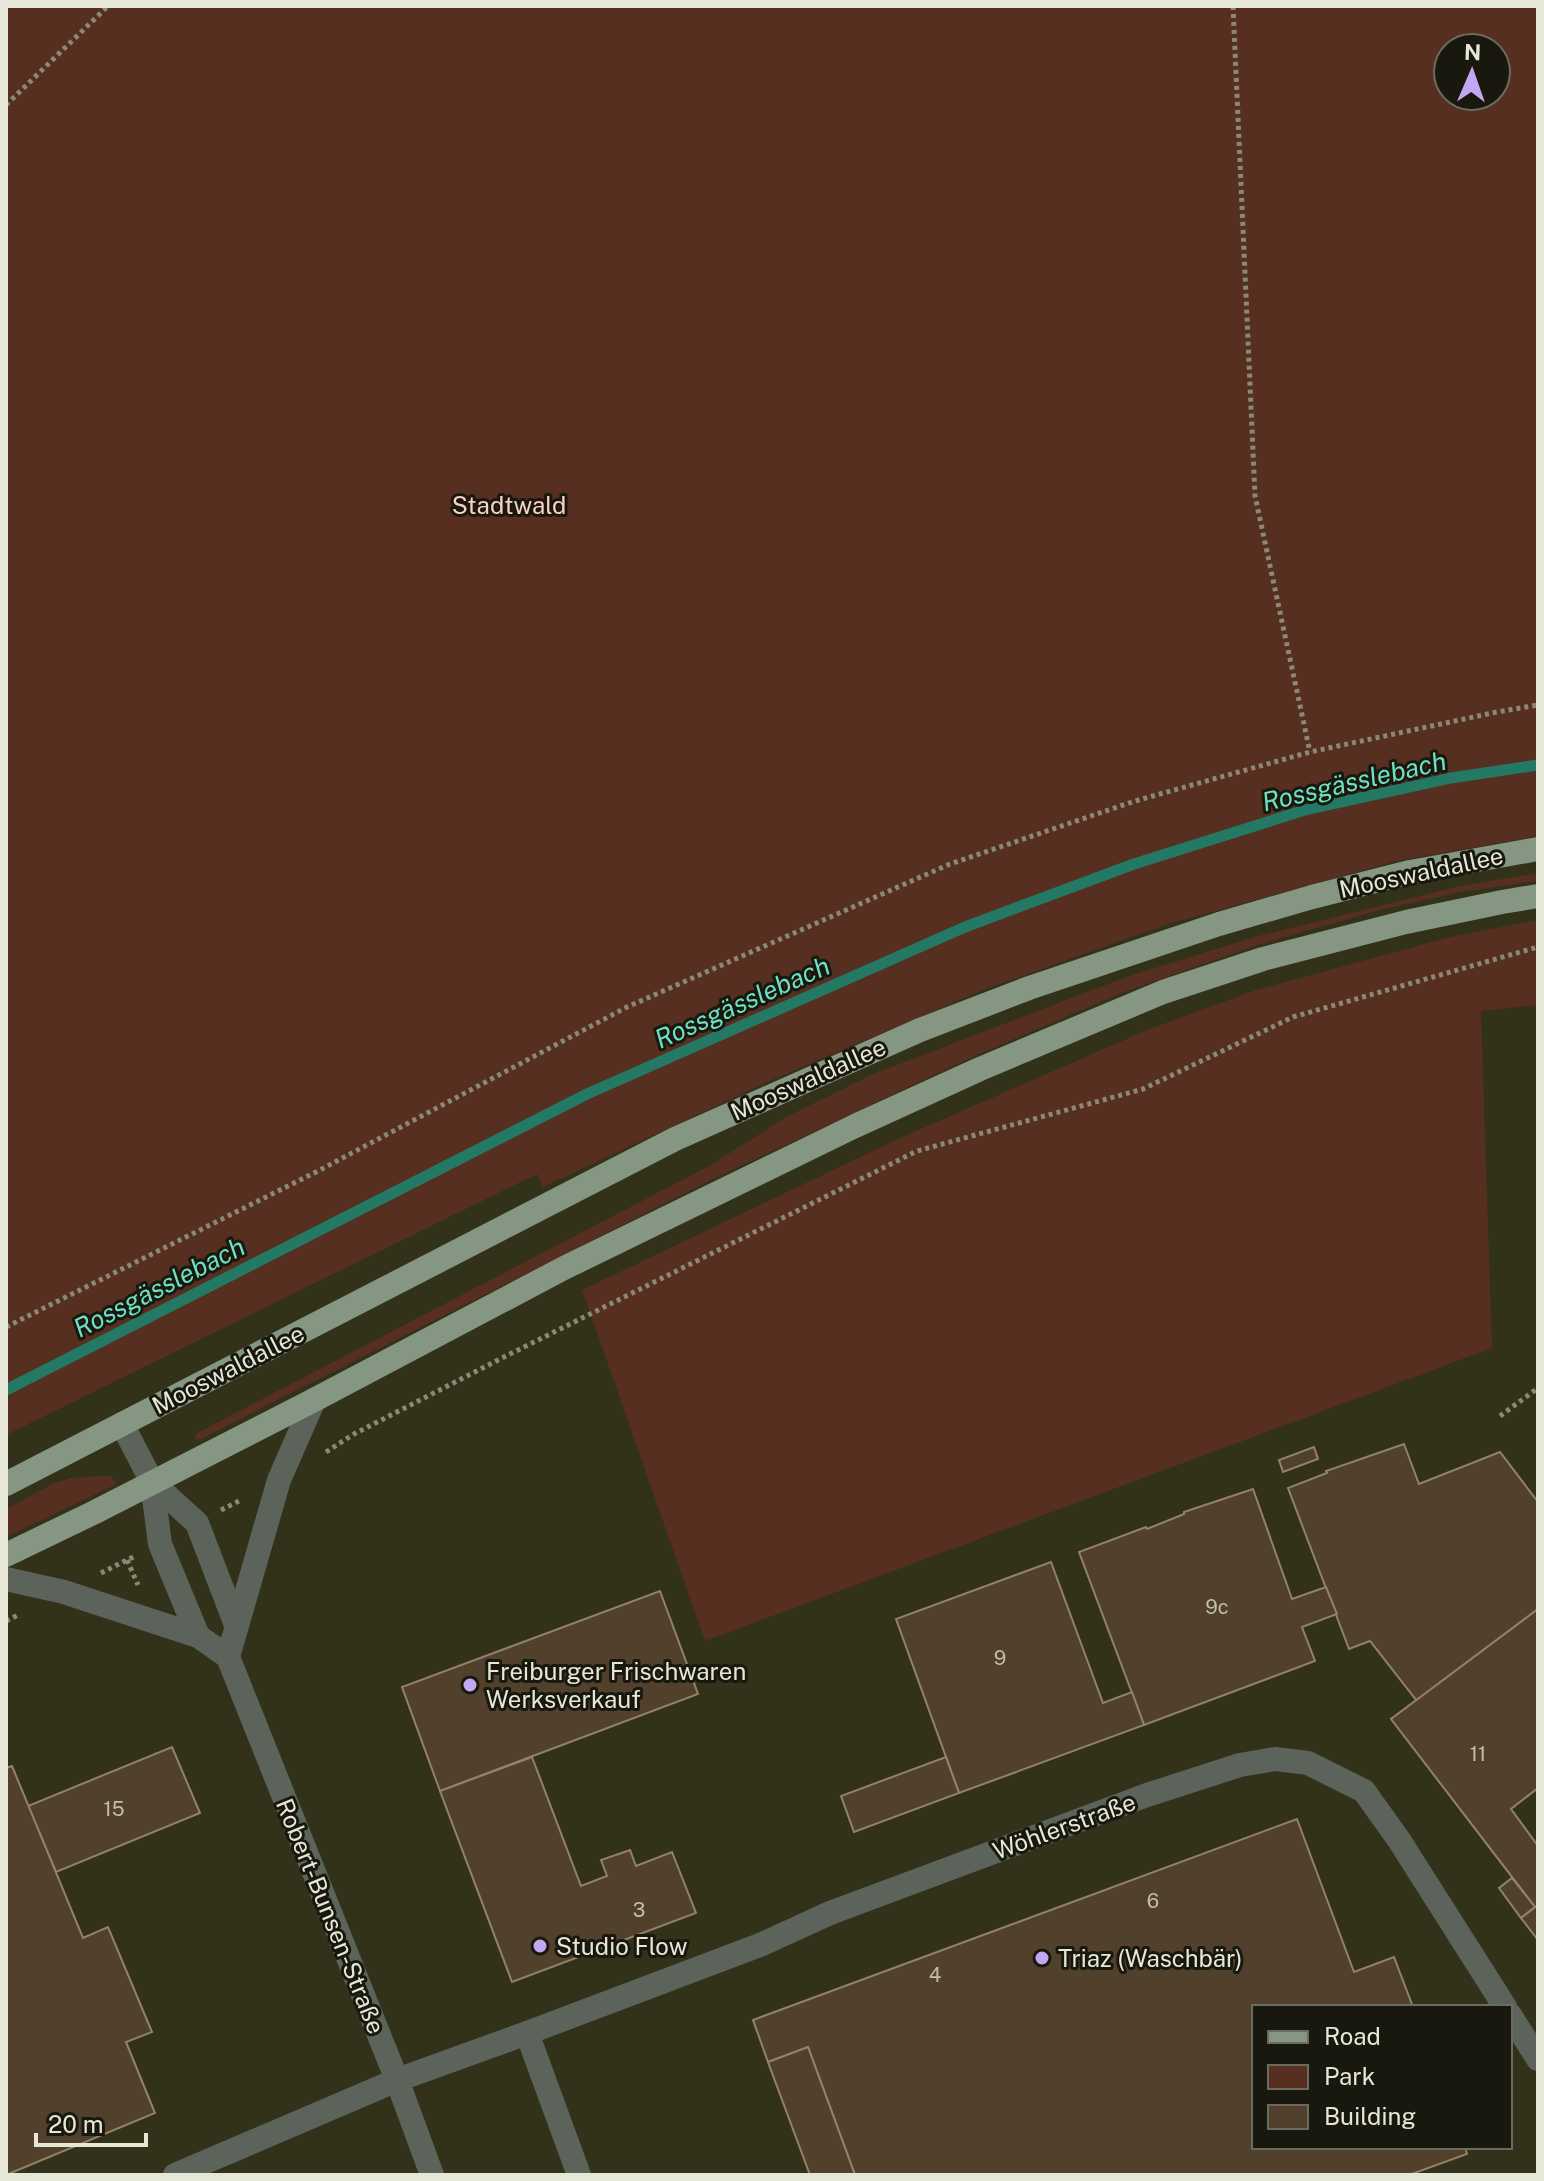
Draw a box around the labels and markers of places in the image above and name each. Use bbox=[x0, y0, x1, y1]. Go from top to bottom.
place label: Freiburger Frischwaren Werksverkauf bbox=[486, 1657, 746, 1713]
marker: Freiburger Frischwaren Werksverkauf bbox=[461, 1676, 479, 1694]
place label: Studio Flow bbox=[556, 1932, 688, 1960]
marker: Studio Flow bbox=[531, 1937, 549, 1955]
place label: Triaz (Waschbär) bbox=[1058, 1944, 1242, 1972]
marker: Triaz (Waschbär) bbox=[1033, 1949, 1051, 1967]

